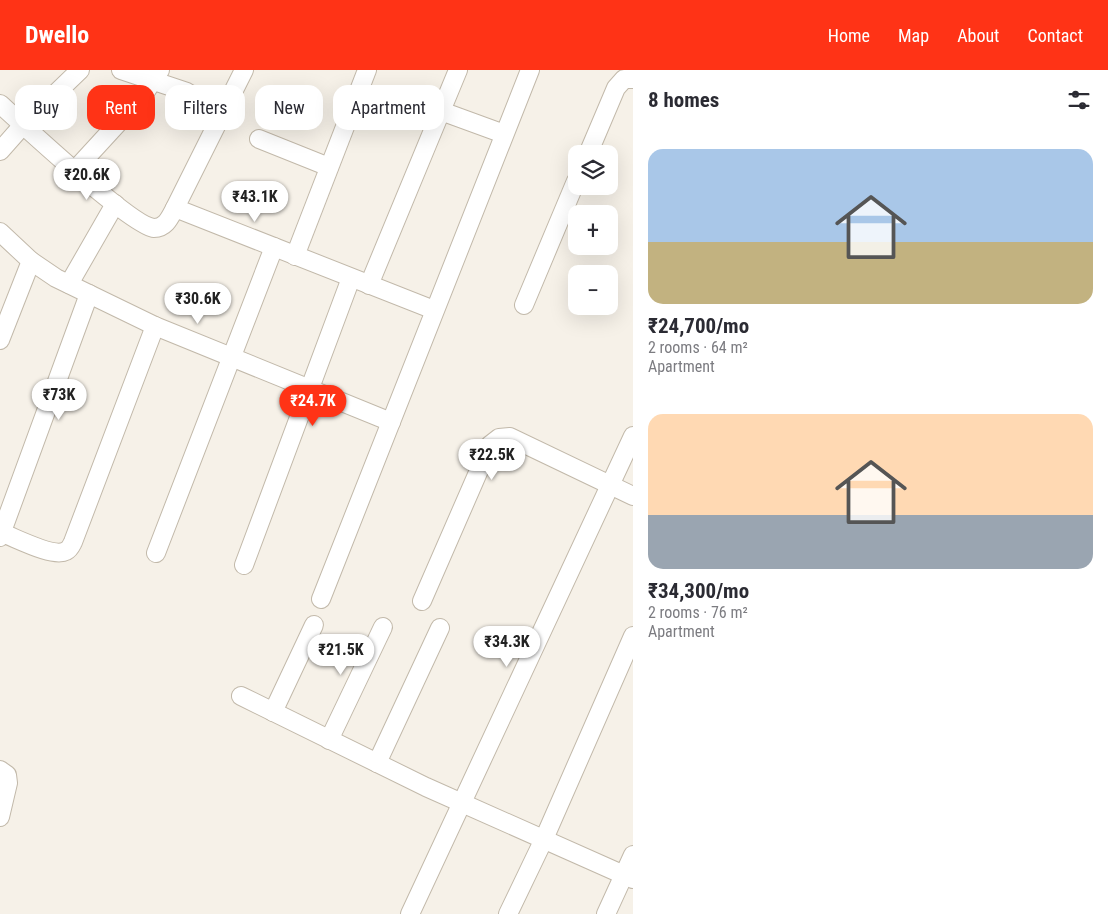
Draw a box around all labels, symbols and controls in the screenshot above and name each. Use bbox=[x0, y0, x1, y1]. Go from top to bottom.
text: Dwello bbox=[25, 21, 89, 49]
text: Home bbox=[828, 25, 870, 46]
text: Map bbox=[898, 25, 929, 46]
text: About bbox=[957, 25, 999, 46]
text: Contact bbox=[1027, 25, 1083, 46]
chip: Buy bbox=[15, 85, 77, 130]
chip: Rent bbox=[87, 85, 155, 130]
chip: Filters bbox=[165, 85, 245, 130]
chip: New bbox=[255, 85, 323, 130]
chip: Apartment bbox=[333, 85, 444, 130]
icon: filters bbox=[1065, 86, 1093, 114]
text: 8 homes bbox=[648, 88, 719, 112]
map controls bbox=[568, 145, 618, 315]
button: layers bbox=[568, 145, 618, 195]
pin: ₹20.6K bbox=[46, 158, 128, 201]
text: ₹20.6K bbox=[64, 165, 110, 184]
pin: ₹43.1K bbox=[214, 180, 296, 223]
icon: home bbox=[826, 182, 916, 272]
text: ₹43.1K bbox=[232, 187, 278, 206]
button: + bbox=[568, 205, 618, 255]
button: − bbox=[568, 265, 618, 315]
pin: ₹30.6K bbox=[157, 282, 239, 325]
text: ₹30.6K bbox=[175, 289, 221, 308]
text: ₹24,700/mo bbox=[648, 314, 749, 338]
text: 2 rooms · 64 m² bbox=[648, 338, 748, 357]
text: Apartment bbox=[648, 357, 715, 376]
pin: ₹73K bbox=[29, 378, 89, 421]
pin: ₹24.7K bbox=[272, 384, 354, 427]
text: ₹73K bbox=[43, 385, 75, 404]
text: ₹24.7K bbox=[290, 391, 336, 410]
pin: ₹22.5K bbox=[451, 438, 533, 481]
text: ₹22.5K bbox=[469, 445, 515, 464]
icon: home bbox=[826, 447, 916, 537]
text: ₹34,300/mo bbox=[648, 579, 749, 603]
text: 2 rooms · 76 m² bbox=[648, 603, 748, 622]
text: Apartment bbox=[648, 622, 715, 641]
pin: ₹34.3K bbox=[466, 626, 548, 668]
text: ₹34.3K bbox=[484, 632, 530, 651]
pin: ₹21.5K bbox=[300, 634, 382, 676]
text: ₹21.5K bbox=[318, 640, 364, 659]

